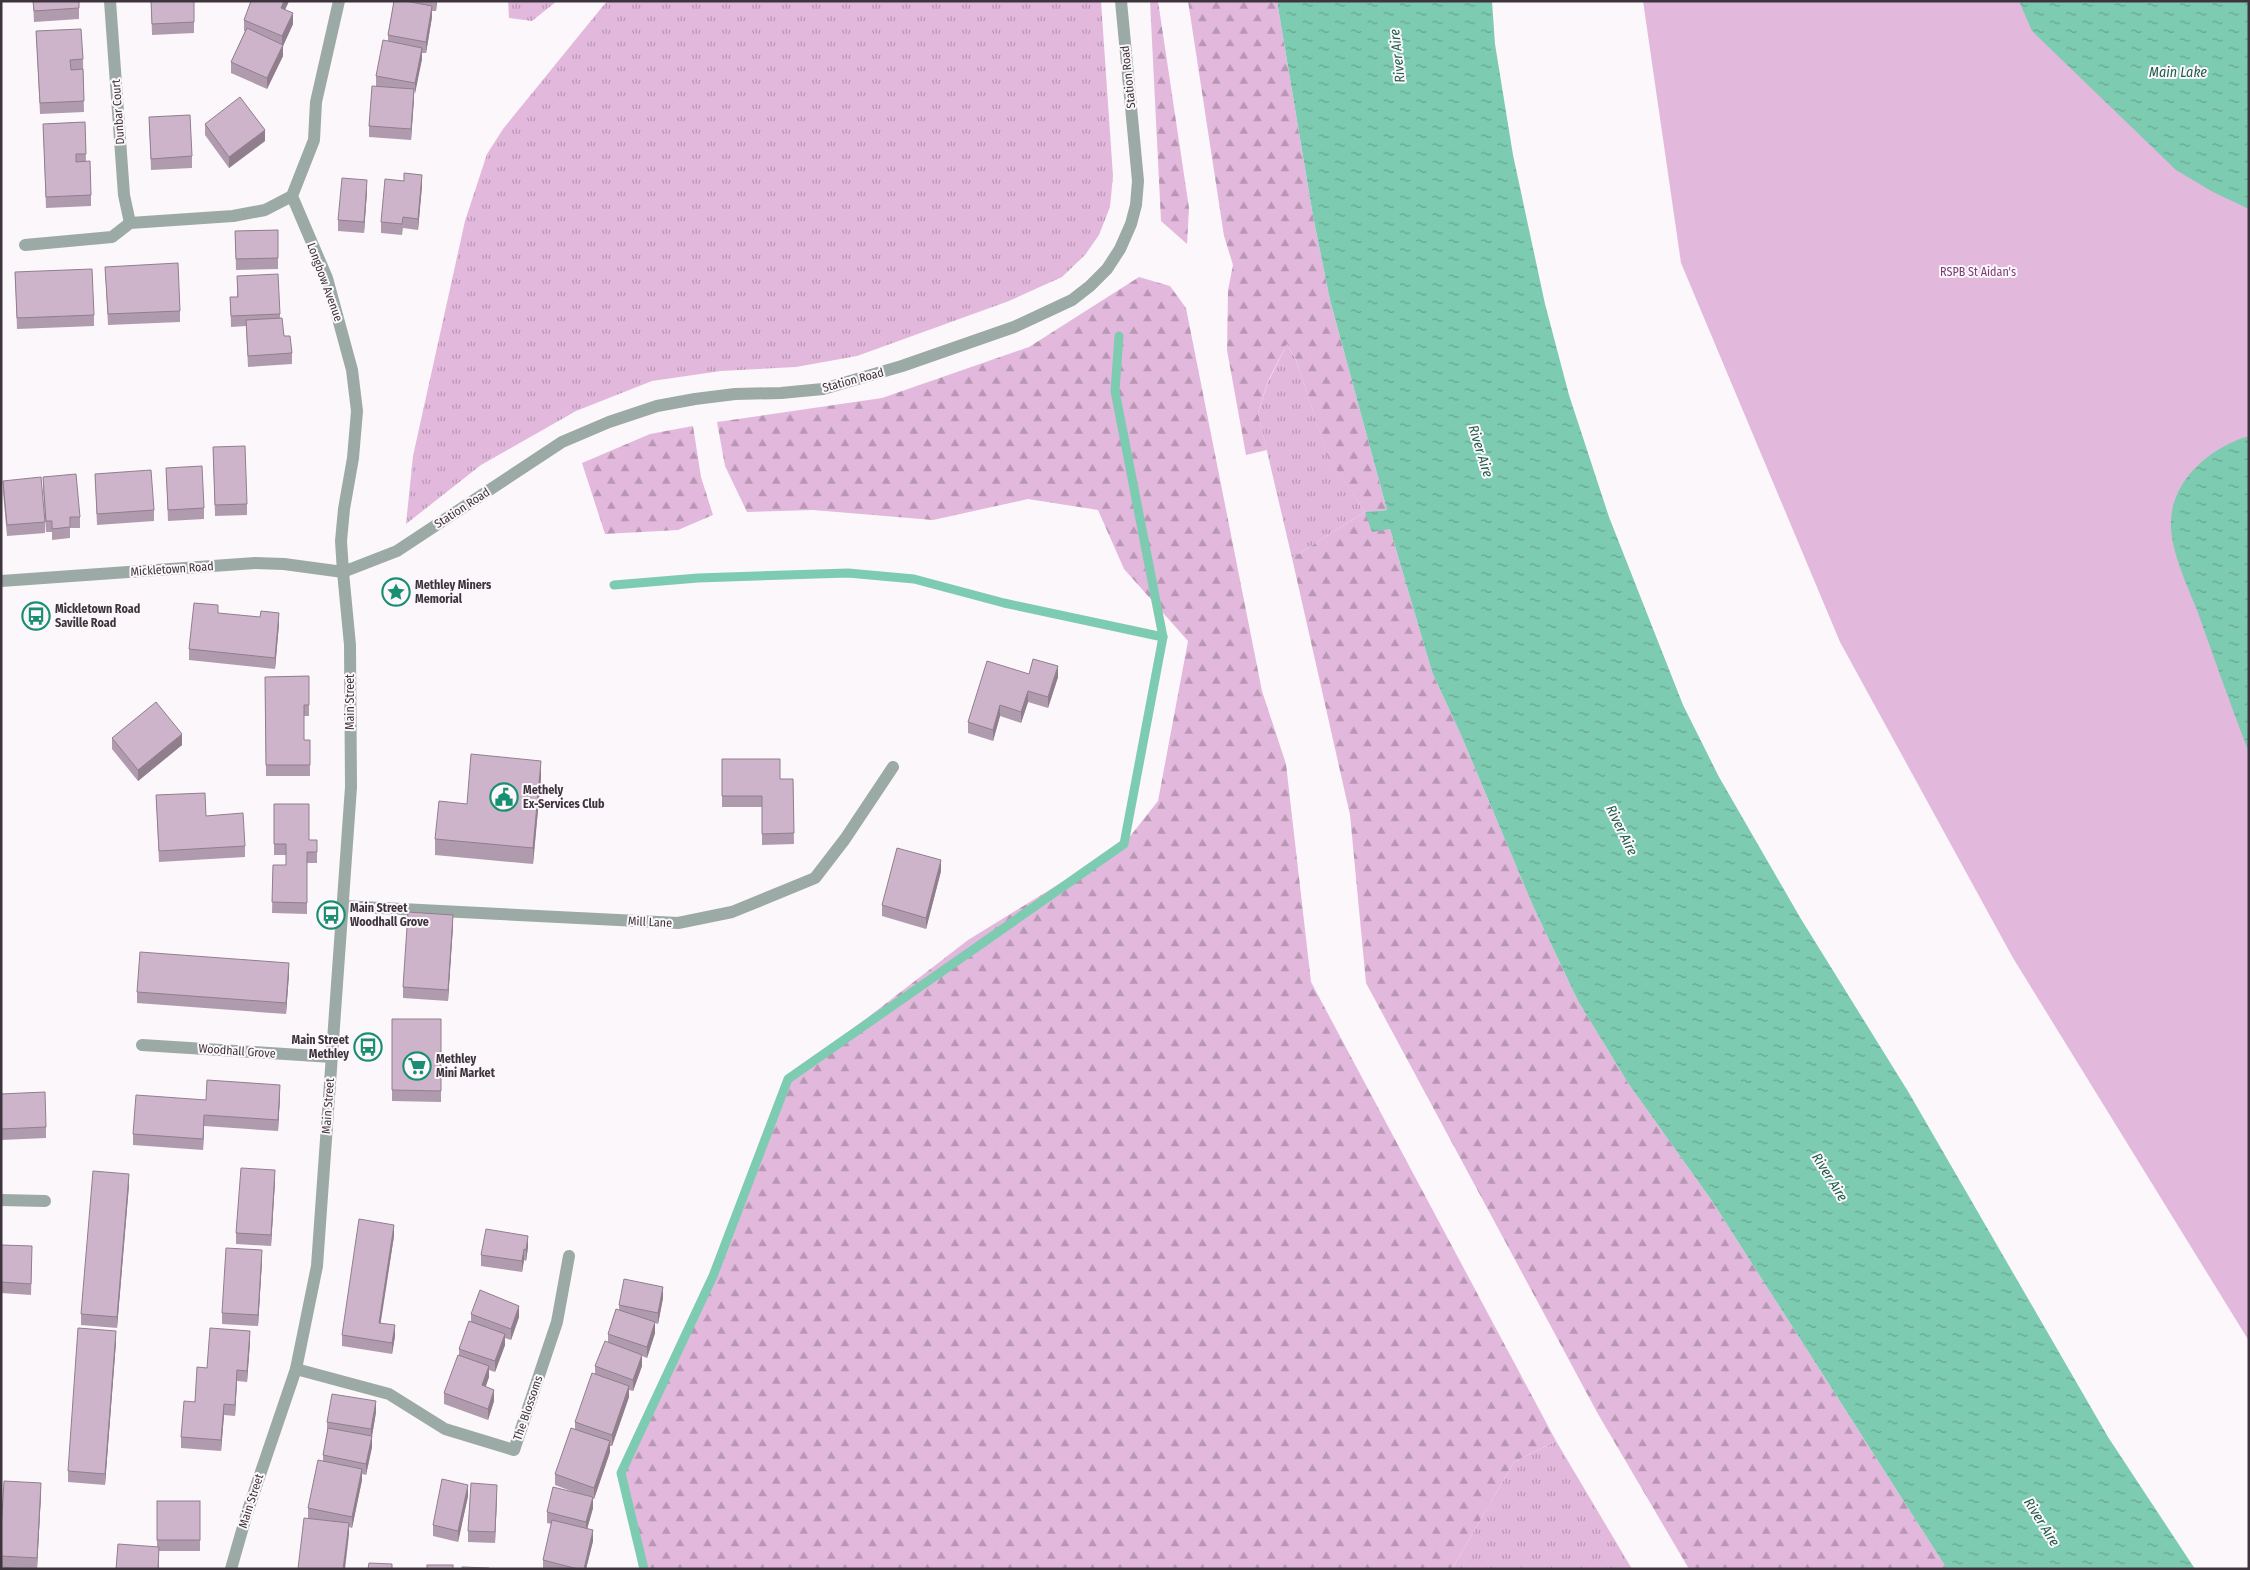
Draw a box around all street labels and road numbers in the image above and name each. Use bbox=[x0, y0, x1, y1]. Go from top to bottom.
street label: Station Road bbox=[1118, 45, 1138, 109]
street label: Dunbar Court bbox=[109, 79, 127, 145]
street label: Longbow Avenue bbox=[304, 241, 346, 323]
street label: Station Road bbox=[821, 365, 885, 395]
street label: Station Road bbox=[432, 485, 492, 531]
street label: Mickletown Road bbox=[130, 559, 214, 579]
street label: Main Street bbox=[343, 674, 357, 730]
street label: Mill Lane bbox=[628, 914, 672, 930]
street label: Woodhall Grove bbox=[198, 1041, 276, 1061]
street label: Main Street bbox=[319, 1077, 337, 1134]
street label: The Blossoms bbox=[510, 1374, 546, 1442]
street label: Main Street bbox=[236, 1472, 266, 1530]

